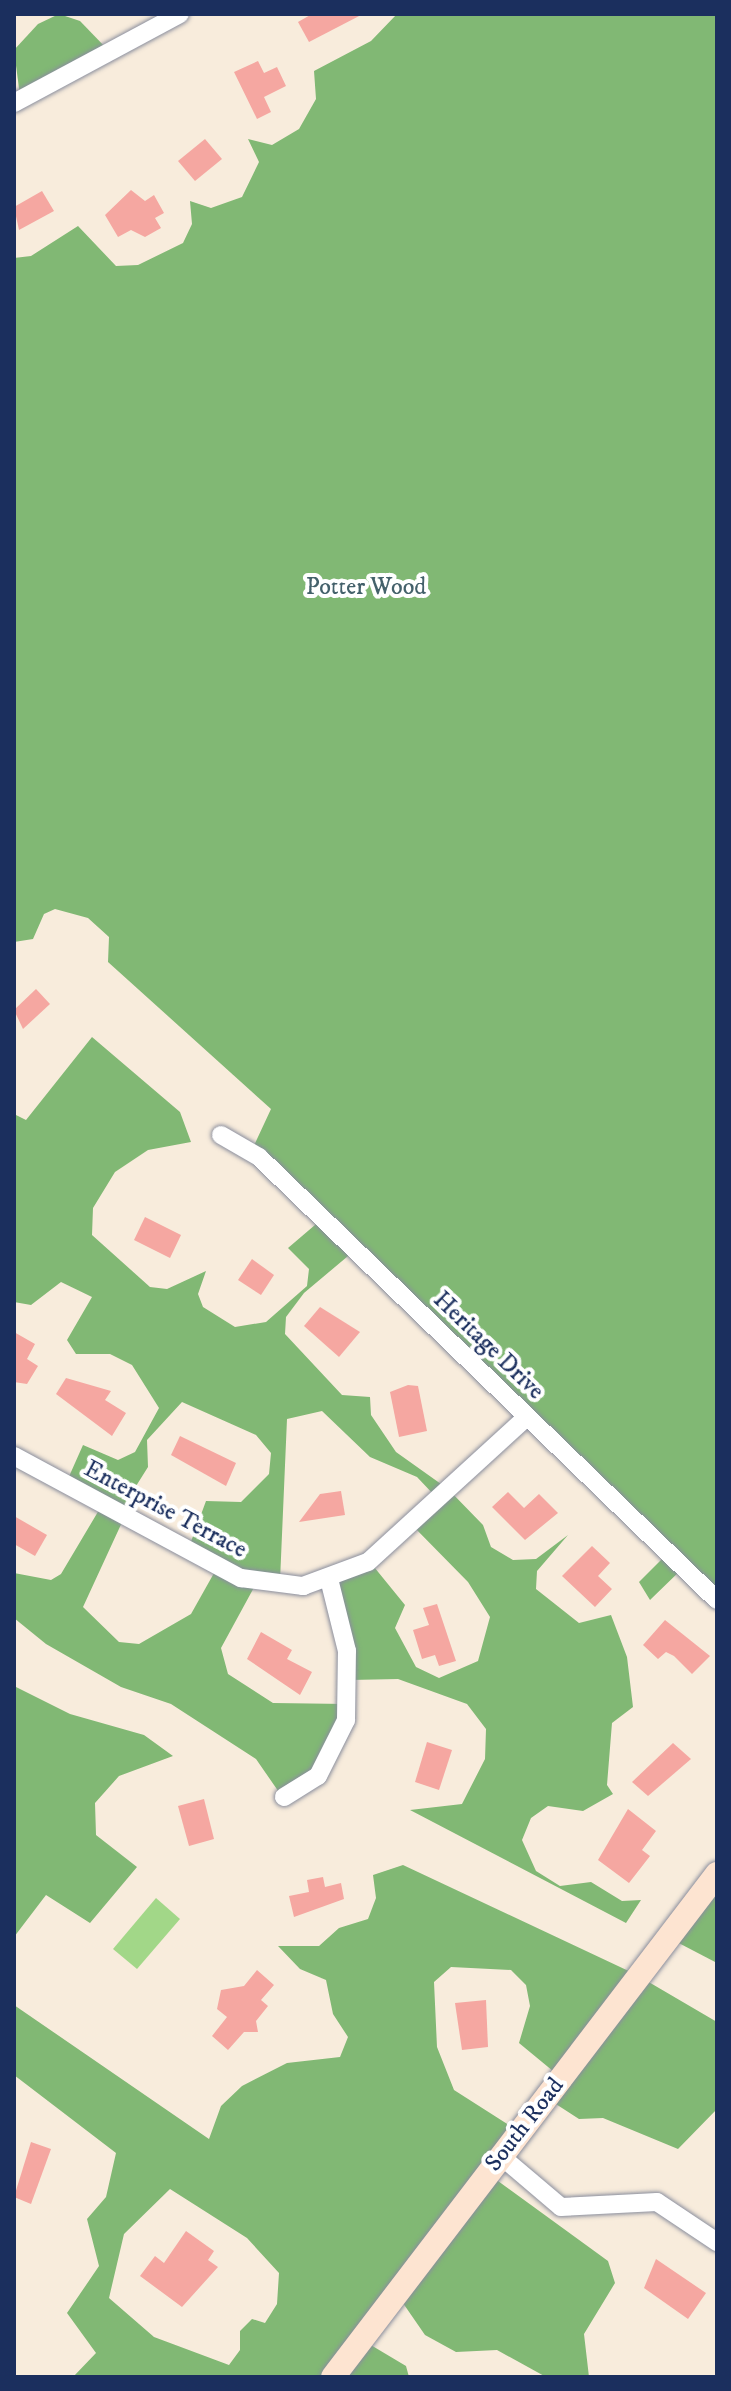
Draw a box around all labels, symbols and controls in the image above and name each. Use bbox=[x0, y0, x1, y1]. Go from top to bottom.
park label: Potter Wood bbox=[306, 574, 426, 602]
street label: Heritage Drive bbox=[427, 1286, 549, 1406]
street label: Enterprise Terrace bbox=[79, 1455, 251, 1565]
street label: South Road bbox=[479, 2072, 571, 2178]

